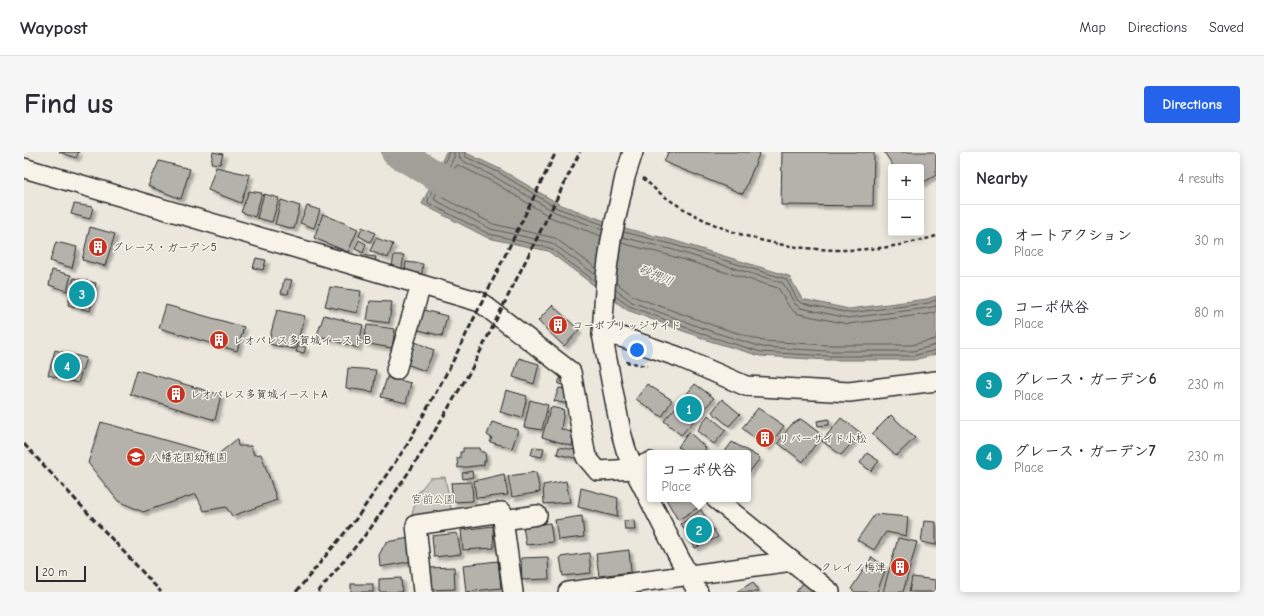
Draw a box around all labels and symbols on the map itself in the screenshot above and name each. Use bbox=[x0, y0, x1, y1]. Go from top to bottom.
building icon: グレース・ガーデン5 bbox=[87, 236, 109, 258]
place label: グレース・ガーデン5 bbox=[112, 241, 217, 254]
water label: 砂押川 bbox=[637, 262, 675, 288]
pin: 3 bbox=[69, 279, 95, 309]
building icon: コーポブリッジサイド bbox=[547, 314, 569, 336]
place label: コーポブリッジサイド bbox=[572, 319, 681, 332]
building icon: レオパレス多賀城イーストB bbox=[208, 329, 230, 351]
place label: レオパレス多賀城イーストB bbox=[233, 334, 371, 347]
your location bbox=[627, 340, 647, 360]
pin: 4 bbox=[54, 351, 80, 381]
building icon: レオパレス多賀城イーストA bbox=[165, 383, 187, 405]
place label: レオパレス多賀城イーストA bbox=[190, 388, 328, 401]
pin: 1 bbox=[676, 394, 702, 424]
building icon: リバーサイド小松 bbox=[754, 427, 776, 449]
place label: リバーサイド小松 bbox=[779, 432, 867, 445]
school or university icon: 八幡花園幼稚園 bbox=[125, 446, 147, 468]
place label: 八幡花園幼稚園 bbox=[150, 451, 227, 464]
park label: 宮前公園 bbox=[411, 493, 455, 506]
pin: 2 bbox=[686, 515, 712, 545]
building icon: クレイノ梅津 bbox=[889, 556, 911, 578]
place label: クレイノ梅津 bbox=[820, 561, 886, 574]
scale bar bbox=[36, 564, 86, 583]

